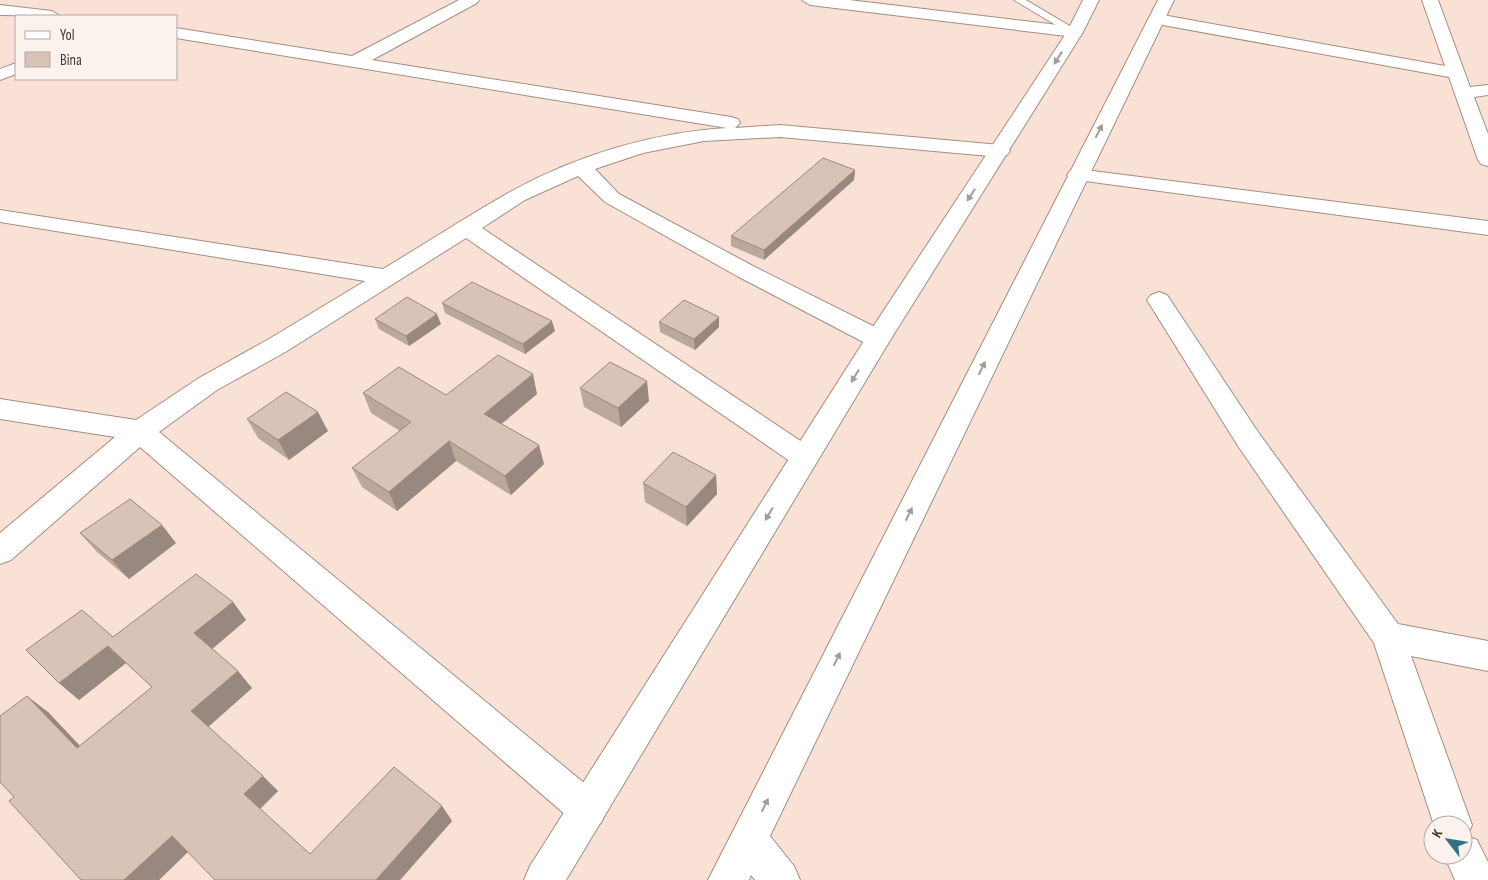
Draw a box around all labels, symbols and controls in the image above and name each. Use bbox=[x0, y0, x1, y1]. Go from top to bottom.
legend bbox=[15, 15, 178, 80]
text: Yol bbox=[60, 26, 75, 45]
text: Bina bbox=[60, 51, 82, 70]
one-way arrow bbox=[1054, 51, 1063, 64]
one-way arrow bbox=[1095, 124, 1103, 139]
one-way arrow bbox=[967, 188, 976, 202]
one-way arrow bbox=[978, 361, 986, 375]
one-way arrow bbox=[850, 369, 859, 382]
one-way arrow bbox=[765, 507, 774, 520]
one-way arrow bbox=[906, 507, 914, 521]
one-way arrow bbox=[833, 652, 841, 667]
one-way arrow bbox=[761, 798, 769, 812]
north arrow bbox=[1423, 815, 1473, 865]
text: K bbox=[1428, 826, 1446, 841]

